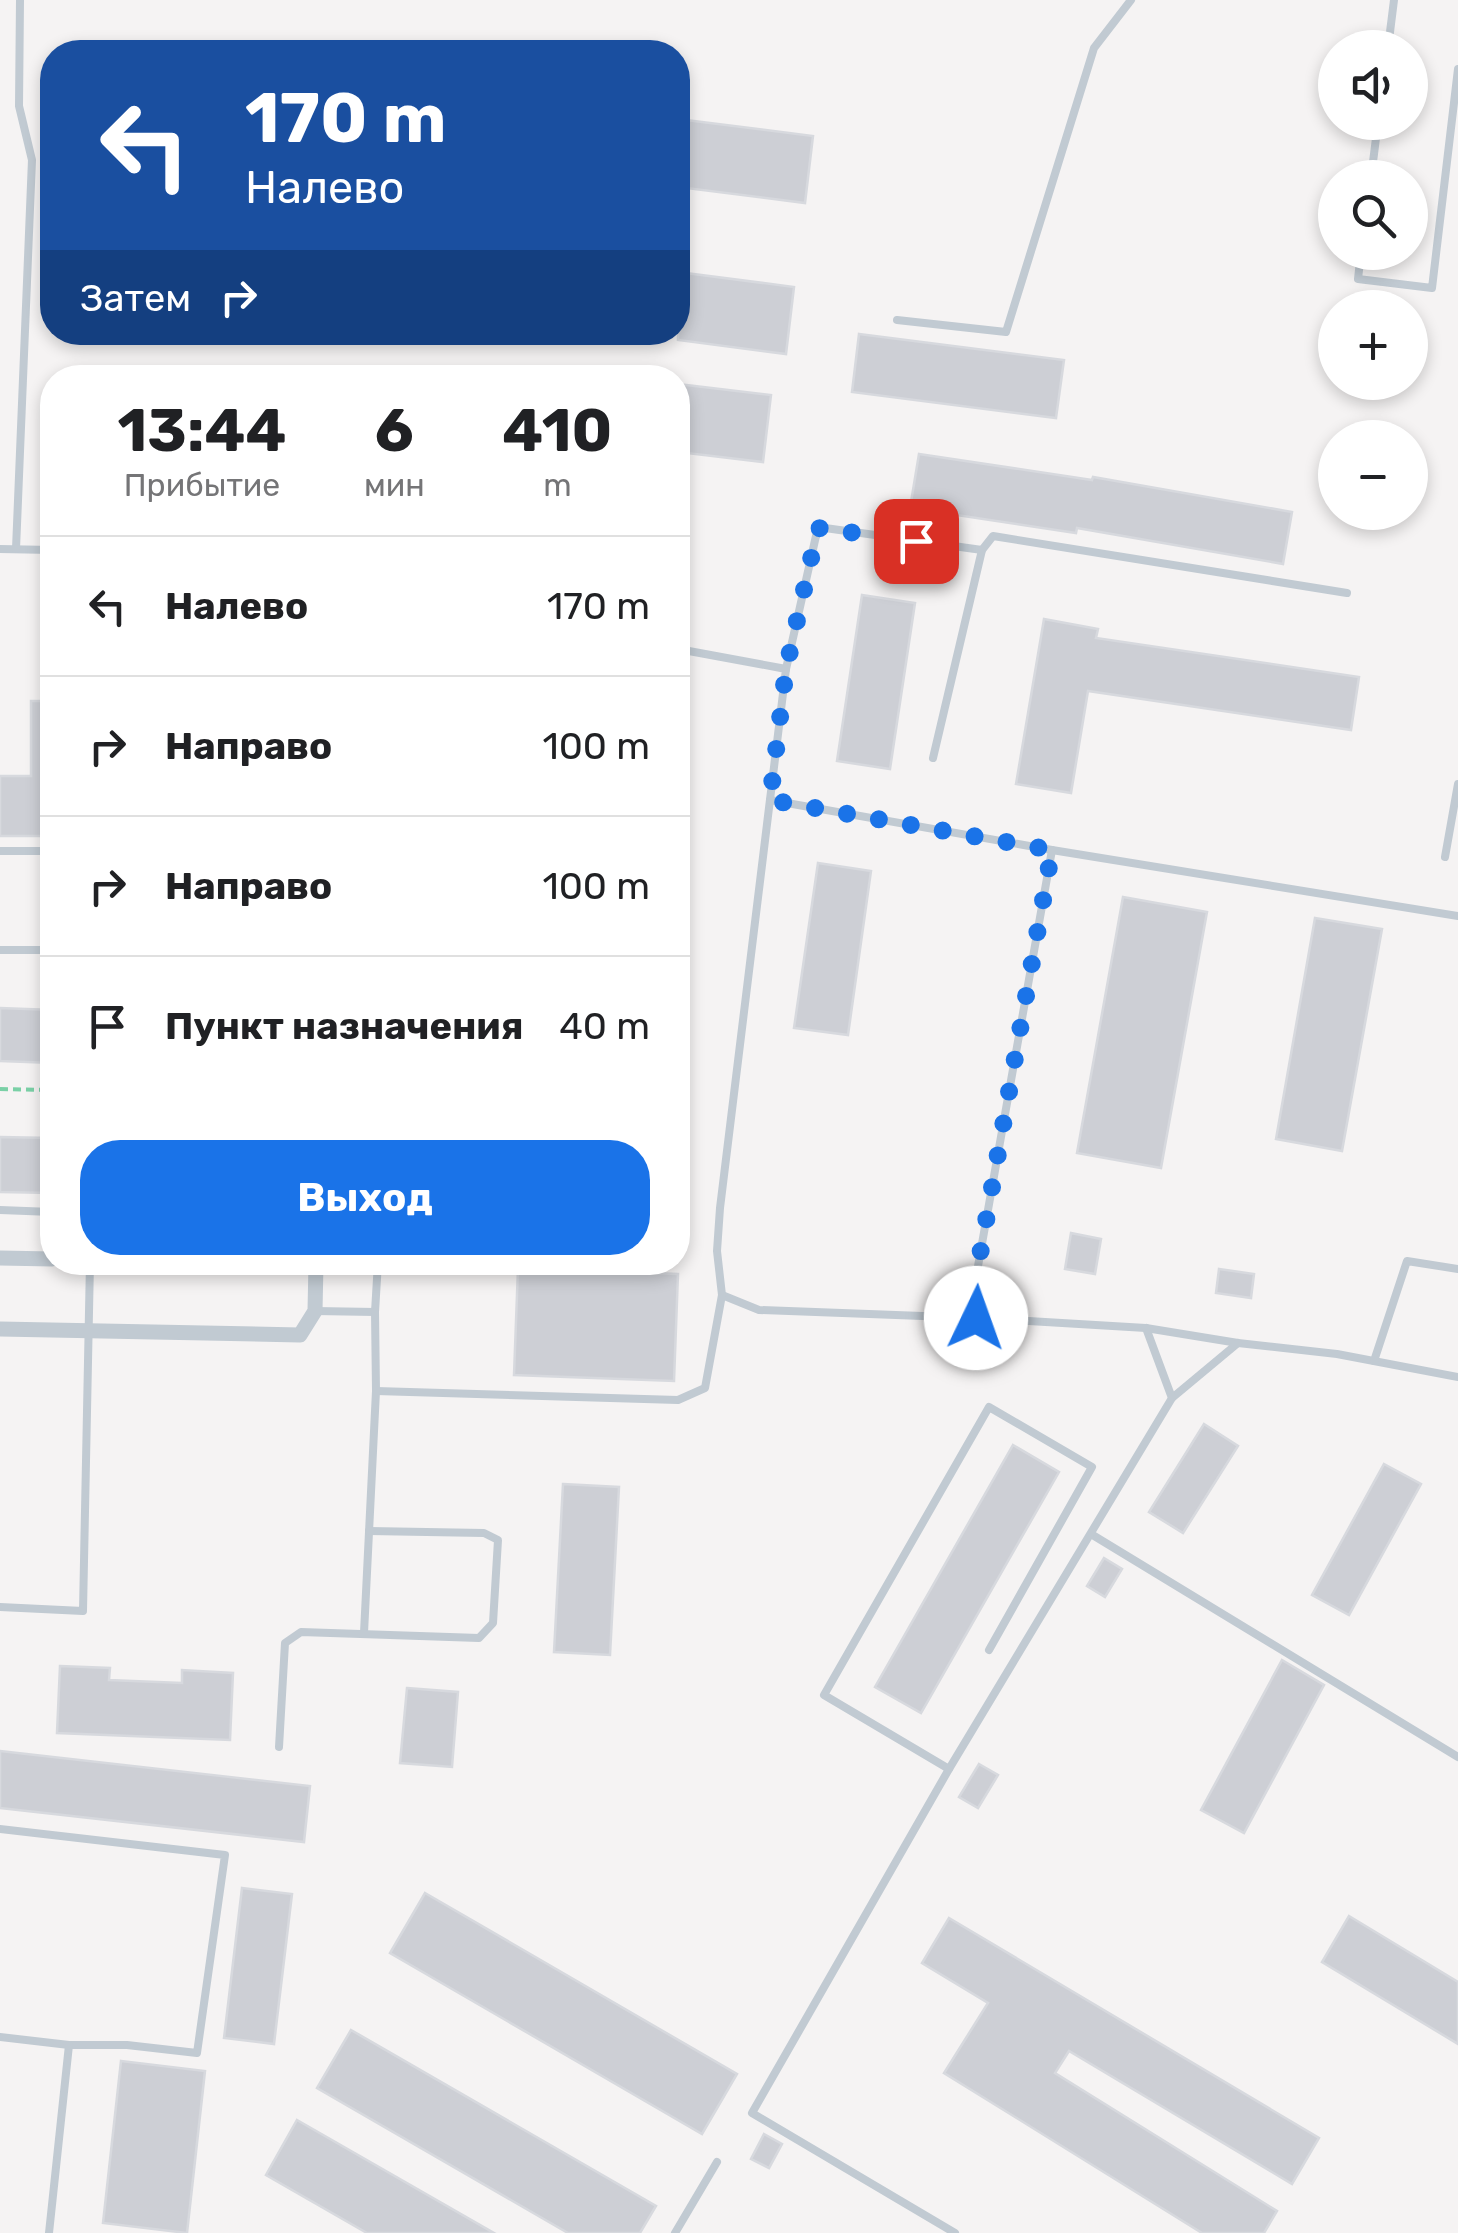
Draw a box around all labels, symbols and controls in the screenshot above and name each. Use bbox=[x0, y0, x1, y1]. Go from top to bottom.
map controls bbox=[1318, 30, 1428, 530]
button: sound bbox=[1318, 30, 1428, 140]
text: 170 m bbox=[245, 77, 447, 160]
icon: left bbox=[80, 80, 210, 210]
button: search bbox=[1318, 160, 1428, 270]
text: Налево bbox=[245, 161, 404, 214]
icon: right bbox=[211, 270, 266, 325]
text: Затем bbox=[80, 275, 191, 321]
button: + bbox=[1318, 290, 1428, 400]
text: 13:44 bbox=[118, 395, 286, 466]
text: 6 bbox=[375, 395, 414, 466]
text: 410 bbox=[502, 395, 612, 466]
button: − bbox=[1318, 420, 1428, 530]
text: Прибытие bbox=[124, 466, 280, 504]
text: мин bbox=[364, 466, 425, 504]
text: m bbox=[543, 466, 572, 504]
pin bbox=[874, 499, 959, 584]
icon: arrive bbox=[889, 514, 944, 569]
icon: left bbox=[80, 579, 135, 634]
text: Налево bbox=[165, 583, 308, 629]
text: 170 m bbox=[547, 583, 650, 629]
icon: right bbox=[80, 719, 135, 774]
text: Направо bbox=[165, 723, 332, 769]
text: 100 m bbox=[542, 723, 650, 769]
icon: right bbox=[80, 859, 135, 914]
text: Направо bbox=[165, 863, 332, 909]
text: 100 m bbox=[542, 863, 650, 909]
icon: arrive bbox=[80, 999, 135, 1054]
text: Пункт назначения bbox=[165, 1003, 524, 1049]
text: 40 m bbox=[559, 1003, 650, 1049]
button: Выход bbox=[80, 1140, 650, 1255]
position arrow bbox=[924, 1266, 1028, 1370]

